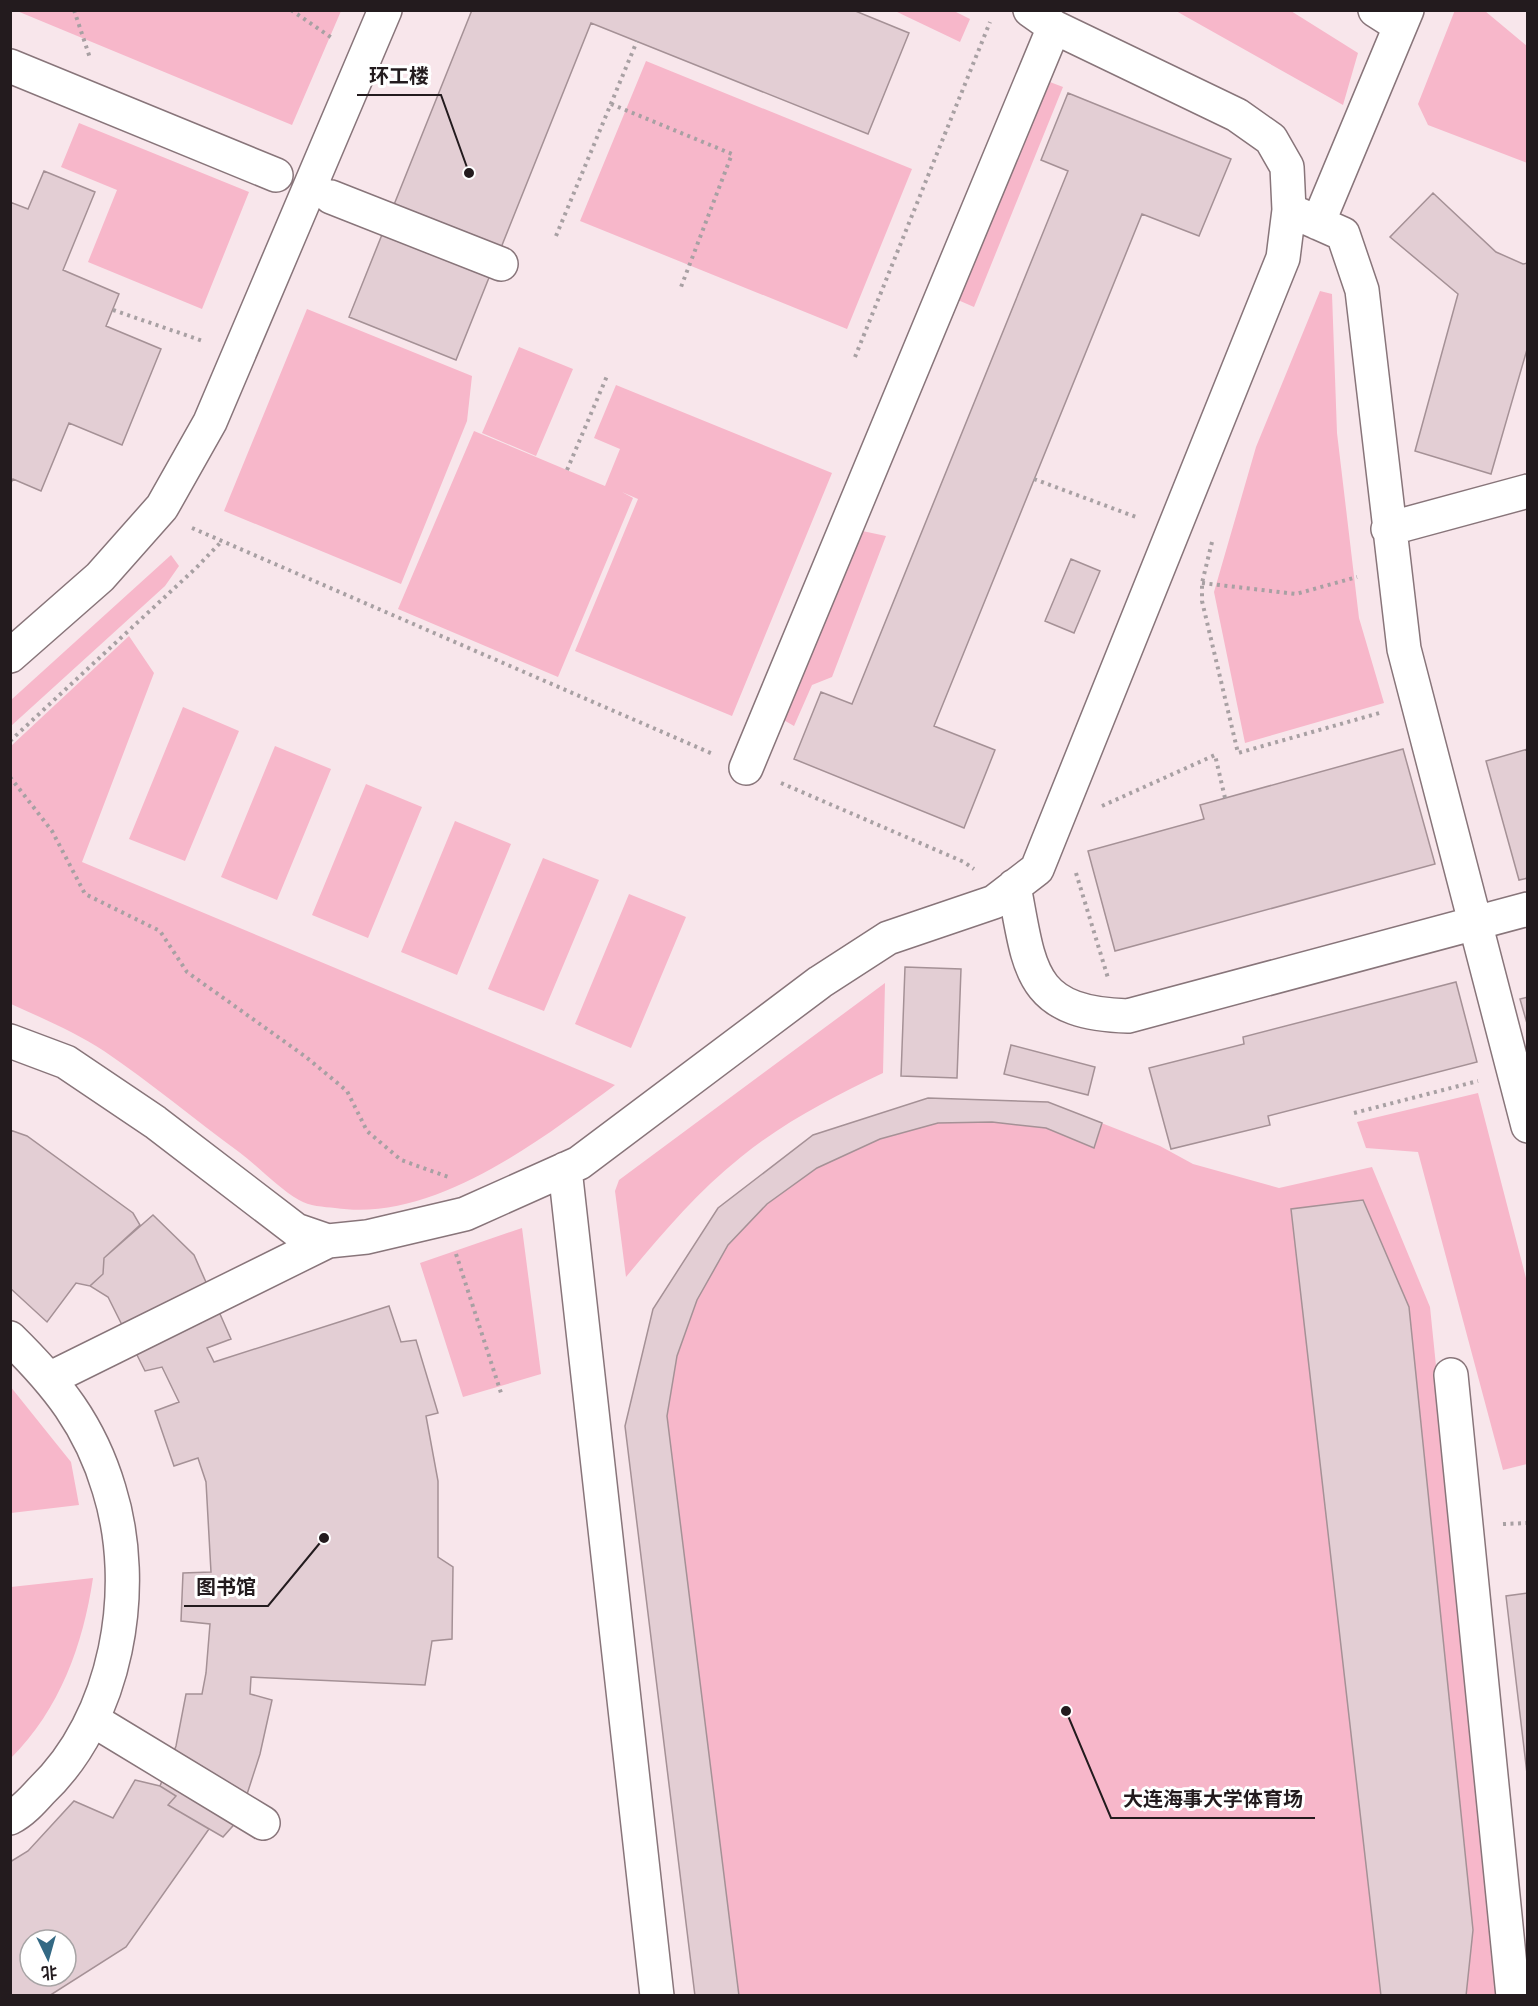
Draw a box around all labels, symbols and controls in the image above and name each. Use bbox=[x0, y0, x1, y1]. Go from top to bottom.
callout: 环工楼 bbox=[357, 57, 441, 95]
text: 环工楼 bbox=[369, 66, 429, 87]
callout: 图书馆 bbox=[184, 1568, 268, 1606]
text: 图书馆 bbox=[196, 1576, 256, 1598]
callout: 大连海事大学体育场 bbox=[1111, 1780, 1315, 1818]
text: 大连海事大学体育场 bbox=[1123, 1788, 1303, 1810]
north arrow bbox=[18, 1928, 78, 1988]
text: 北 bbox=[41, 1963, 58, 1982]

